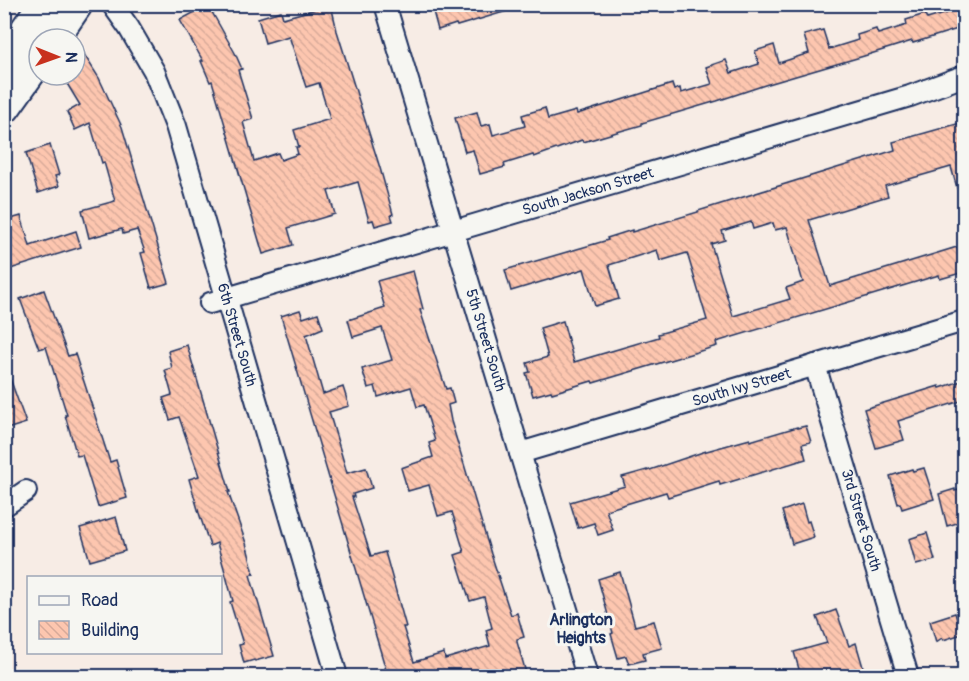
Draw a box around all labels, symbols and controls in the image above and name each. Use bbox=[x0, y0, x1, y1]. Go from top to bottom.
north arrow bbox=[27, 27, 87, 87]
text: N bbox=[61, 52, 81, 63]
street label: South Jackson Street bbox=[520, 163, 657, 220]
street label: 6th Street South bbox=[213, 281, 261, 389]
street label: 5th Street South bbox=[462, 287, 510, 394]
street label: South Ivy Street bbox=[690, 363, 794, 411]
street label: 3rd Street South bbox=[837, 467, 886, 573]
legend bbox=[27, 576, 222, 654]
text: Road bbox=[81, 589, 118, 612]
district label: Arlington Heights bbox=[549, 610, 613, 648]
text: Building bbox=[81, 619, 139, 642]

